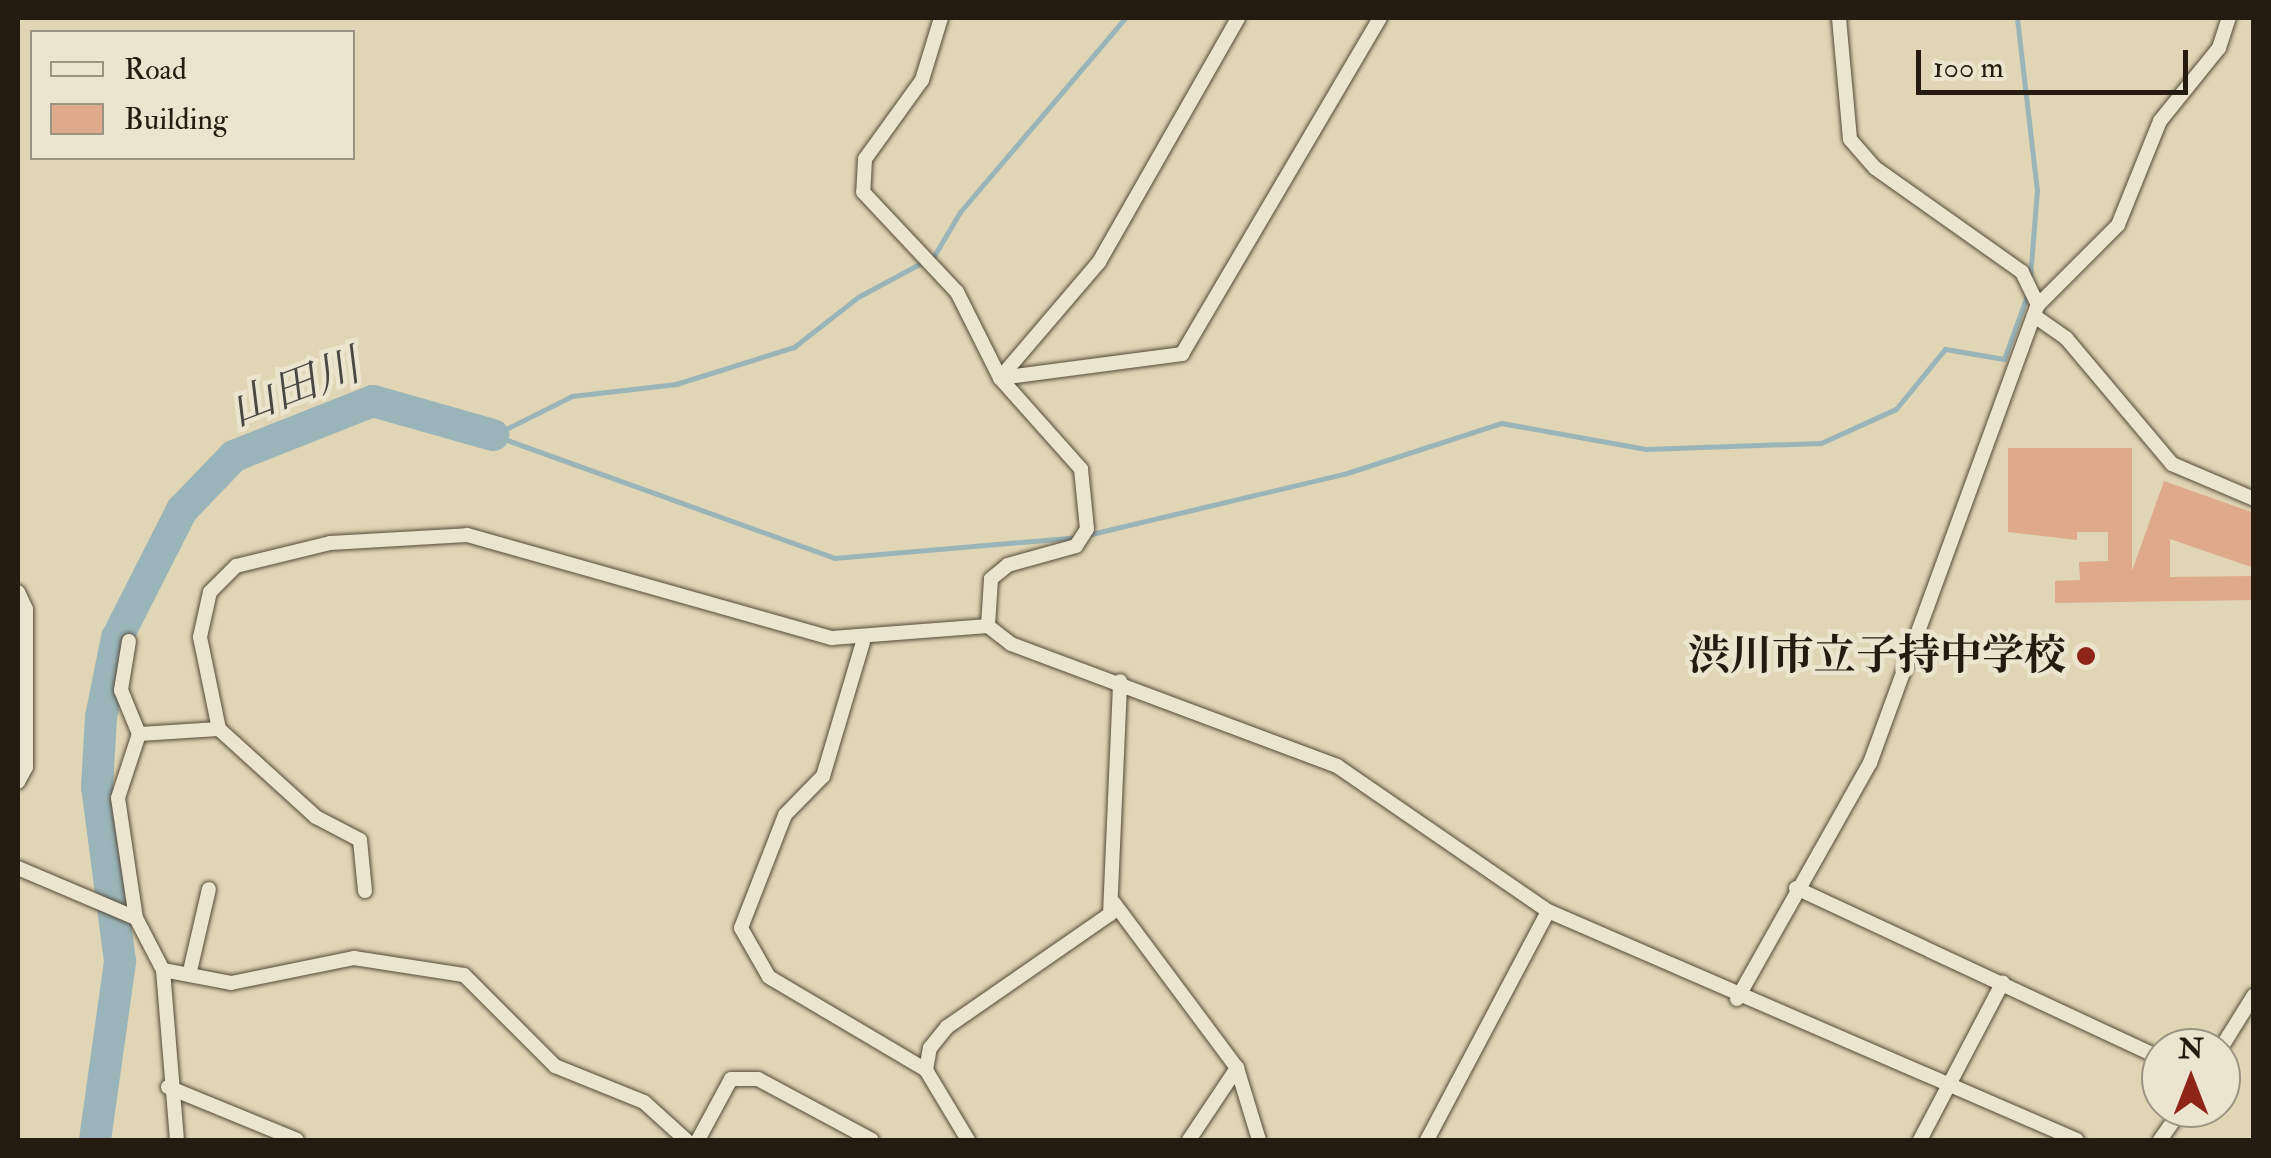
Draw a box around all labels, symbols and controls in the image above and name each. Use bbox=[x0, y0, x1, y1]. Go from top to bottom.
legend bbox=[30, 30, 355, 160]
scale bar bbox=[1921, 30, 2194, 92]
text: 100 m bbox=[1933, 49, 2004, 86]
text: Road bbox=[124, 51, 187, 88]
text: Building bbox=[124, 101, 228, 138]
water label: 山田川 bbox=[222, 340, 368, 438]
place label: 渋川市立子持中学校 bbox=[1688, 631, 2066, 681]
marker: 渋川市立子持中学校 bbox=[2075, 645, 2097, 667]
north arrow bbox=[2141, 1028, 2241, 1128]
text: N bbox=[2178, 1032, 2204, 1067]

